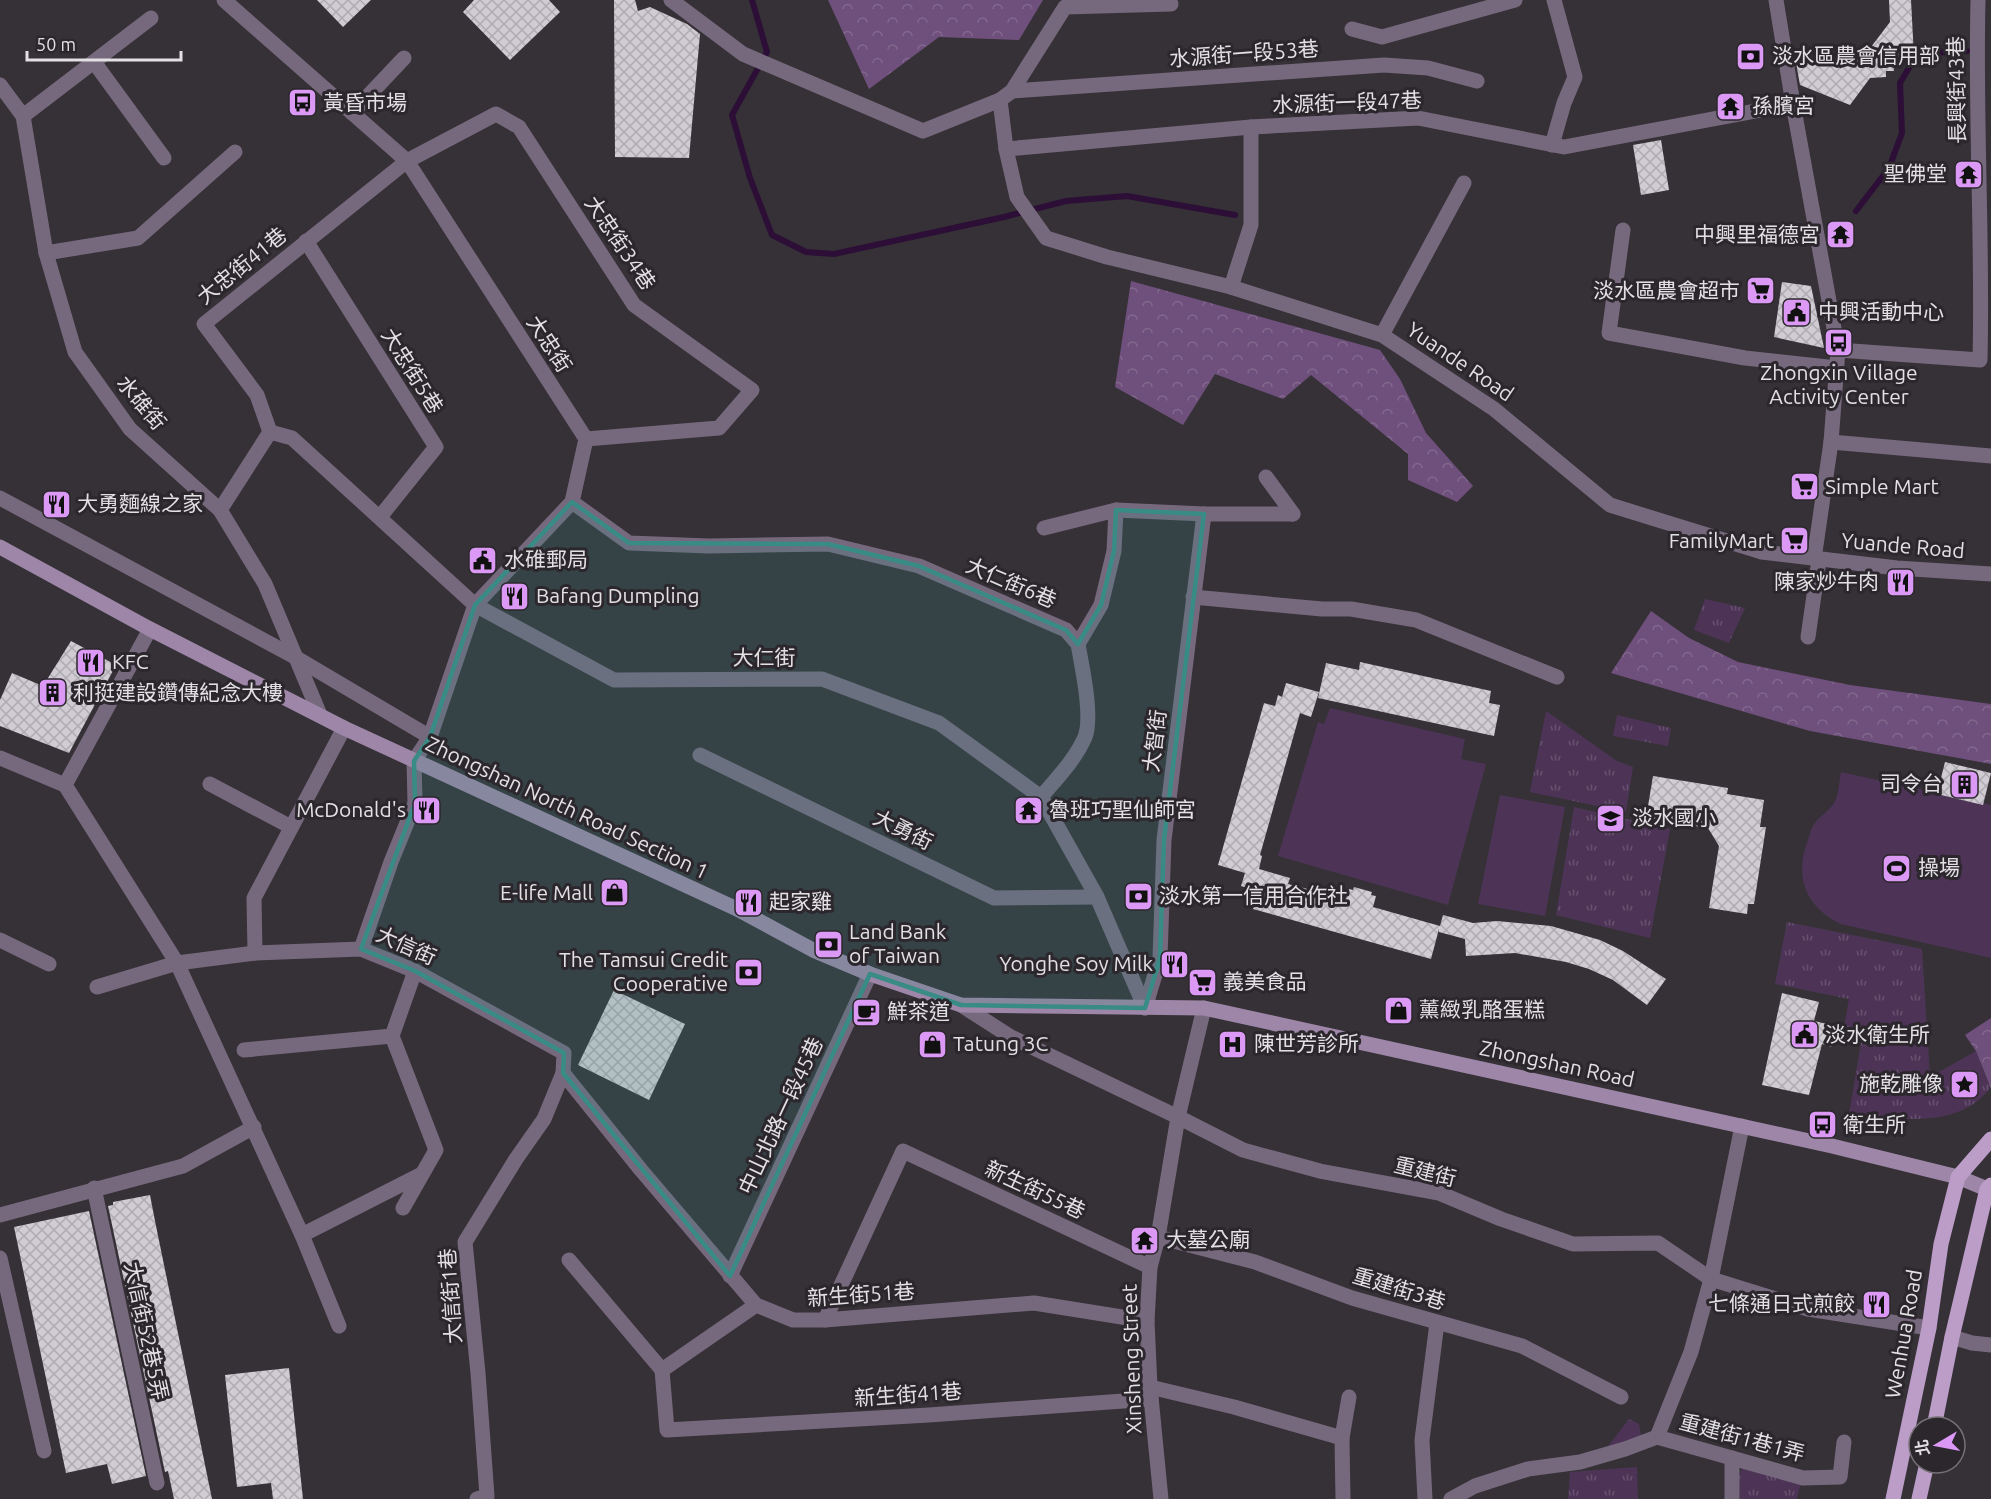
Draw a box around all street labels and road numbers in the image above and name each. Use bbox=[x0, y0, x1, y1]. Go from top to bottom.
street label: 水源街一段53巷 bbox=[1168, 36, 1319, 70]
street label: 長興街43巷 bbox=[1943, 36, 1969, 144]
street label: 水源街一段47巷 bbox=[1272, 87, 1422, 117]
street label: 大忠街34巷 bbox=[581, 191, 661, 294]
street label: 大忠街41巷 bbox=[192, 222, 291, 308]
street label: 大忠街 bbox=[523, 311, 577, 376]
street label: Yuande Road bbox=[1403, 317, 1518, 406]
street label: 大忠街5巷 bbox=[377, 323, 448, 417]
street label: 水碓街 bbox=[112, 371, 171, 434]
street label: Yuande Road bbox=[1841, 528, 1966, 562]
street label: 大仁街6巷 bbox=[963, 552, 1060, 612]
street label: 大仁街 bbox=[733, 645, 796, 669]
street label: 大智街 bbox=[1138, 708, 1170, 774]
street label: Zhongshan North Road Section 1 bbox=[422, 731, 713, 883]
street label: 大勇街 bbox=[870, 805, 937, 854]
street label: 大信街 bbox=[373, 921, 440, 969]
street label: 中山北路一段45巷 bbox=[733, 1033, 827, 1198]
street label: Zhongshan Road bbox=[1478, 1035, 1637, 1091]
street label: 重建街 bbox=[1392, 1152, 1459, 1190]
street label: 新生街55巷 bbox=[982, 1155, 1089, 1223]
street label: 大信街1巷 bbox=[435, 1247, 465, 1345]
street label: 大信街52巷5弄 bbox=[121, 1260, 173, 1402]
street label: 重建街3巷 bbox=[1350, 1263, 1449, 1314]
street label: Wenhua Road bbox=[1880, 1267, 1926, 1400]
street label: 新生街51巷 bbox=[806, 1278, 915, 1310]
street label: Xinsheng Street bbox=[1116, 1284, 1146, 1435]
street label: 新生街41巷 bbox=[853, 1378, 962, 1410]
street label: 重建街1巷1弄 bbox=[1677, 1409, 1808, 1465]

